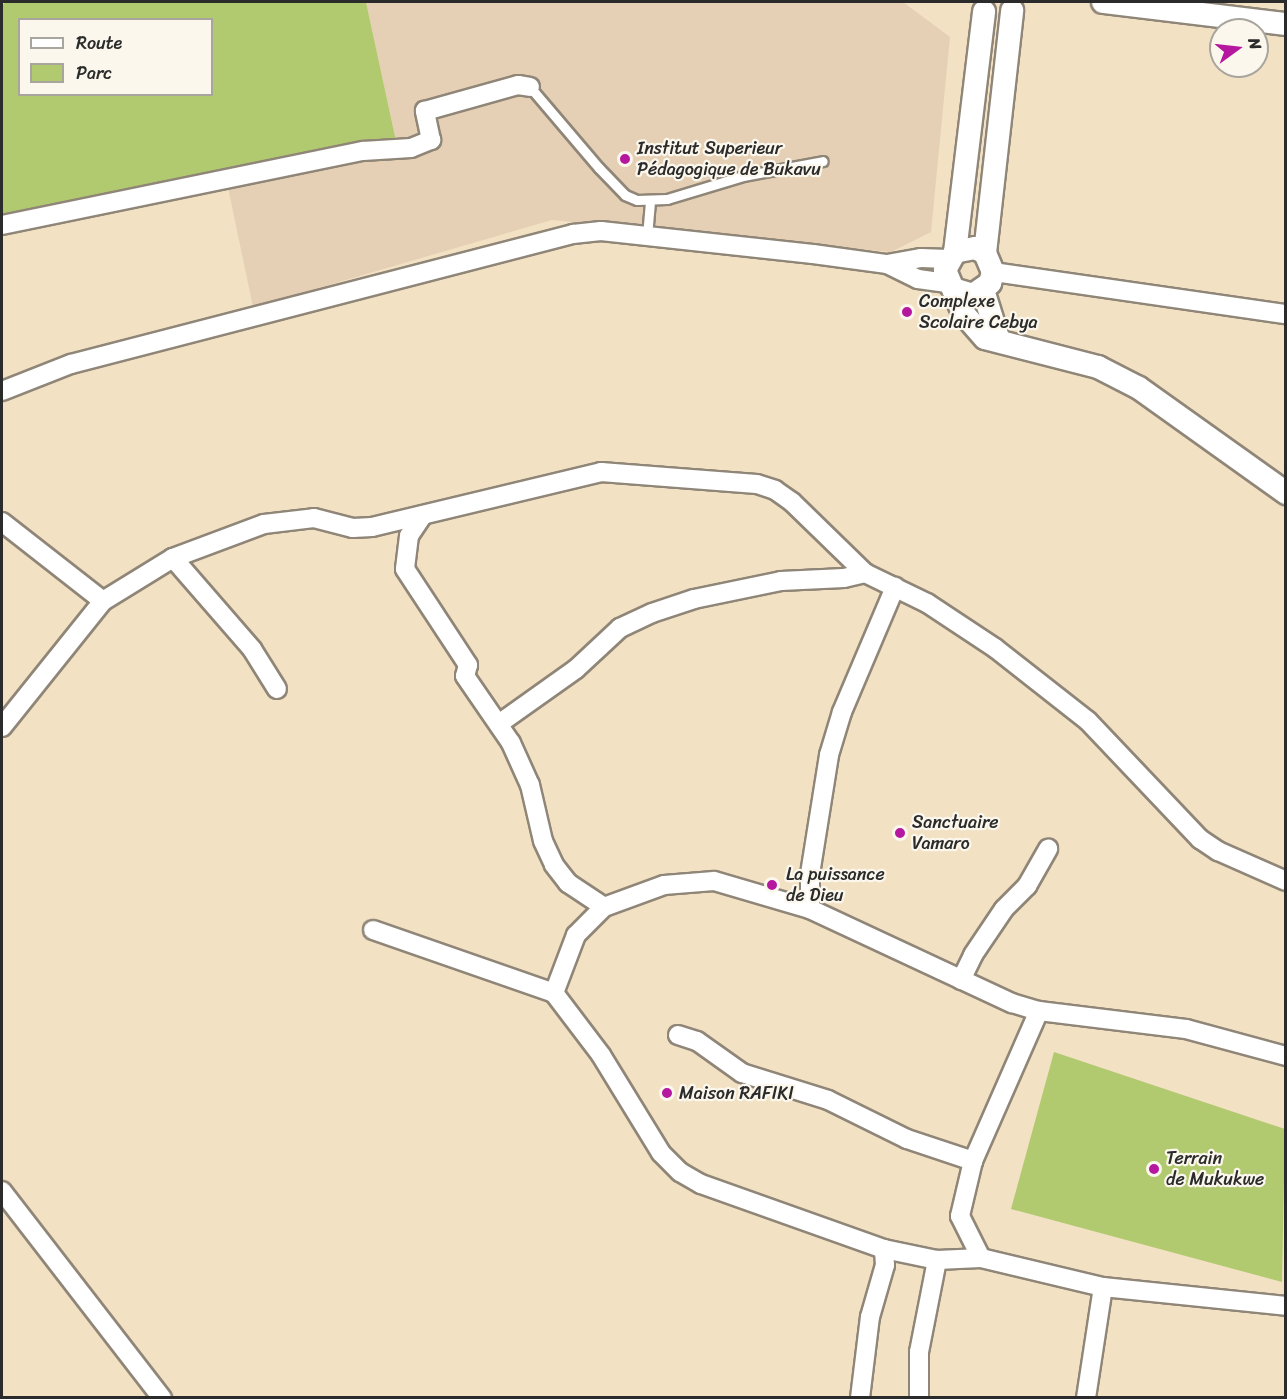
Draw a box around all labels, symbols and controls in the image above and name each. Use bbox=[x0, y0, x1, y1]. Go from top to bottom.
legend bbox=[18, 18, 213, 96]
north arrow bbox=[1209, 18, 1269, 78]
text: Route bbox=[76, 27, 122, 59]
text: N bbox=[1239, 35, 1270, 53]
text: Parc bbox=[76, 57, 112, 89]
place label: Institut Superieur Pédagogique de Bukavu bbox=[637, 138, 821, 180]
marker: Institut Superieur Pédagogique de Bukavu bbox=[618, 152, 632, 166]
place label: Complexe Scolaire Cebya bbox=[919, 291, 1038, 334]
marker: Complexe Scolaire Cebya bbox=[900, 305, 914, 319]
place label: Sanctuaire Vamaro bbox=[912, 812, 999, 854]
marker: Sanctuaire Vamaro bbox=[893, 826, 907, 840]
place label: La puissance de Dieu bbox=[786, 864, 885, 906]
marker: La puissance de Dieu bbox=[763, 876, 781, 894]
place label: Maison RAFIKI bbox=[679, 1082, 794, 1104]
marker: Maison RAFIKI bbox=[660, 1086, 674, 1100]
place label: Terrain de Mukukwe bbox=[1166, 1148, 1264, 1190]
marker: Terrain de Mukukwe bbox=[1147, 1162, 1161, 1176]

